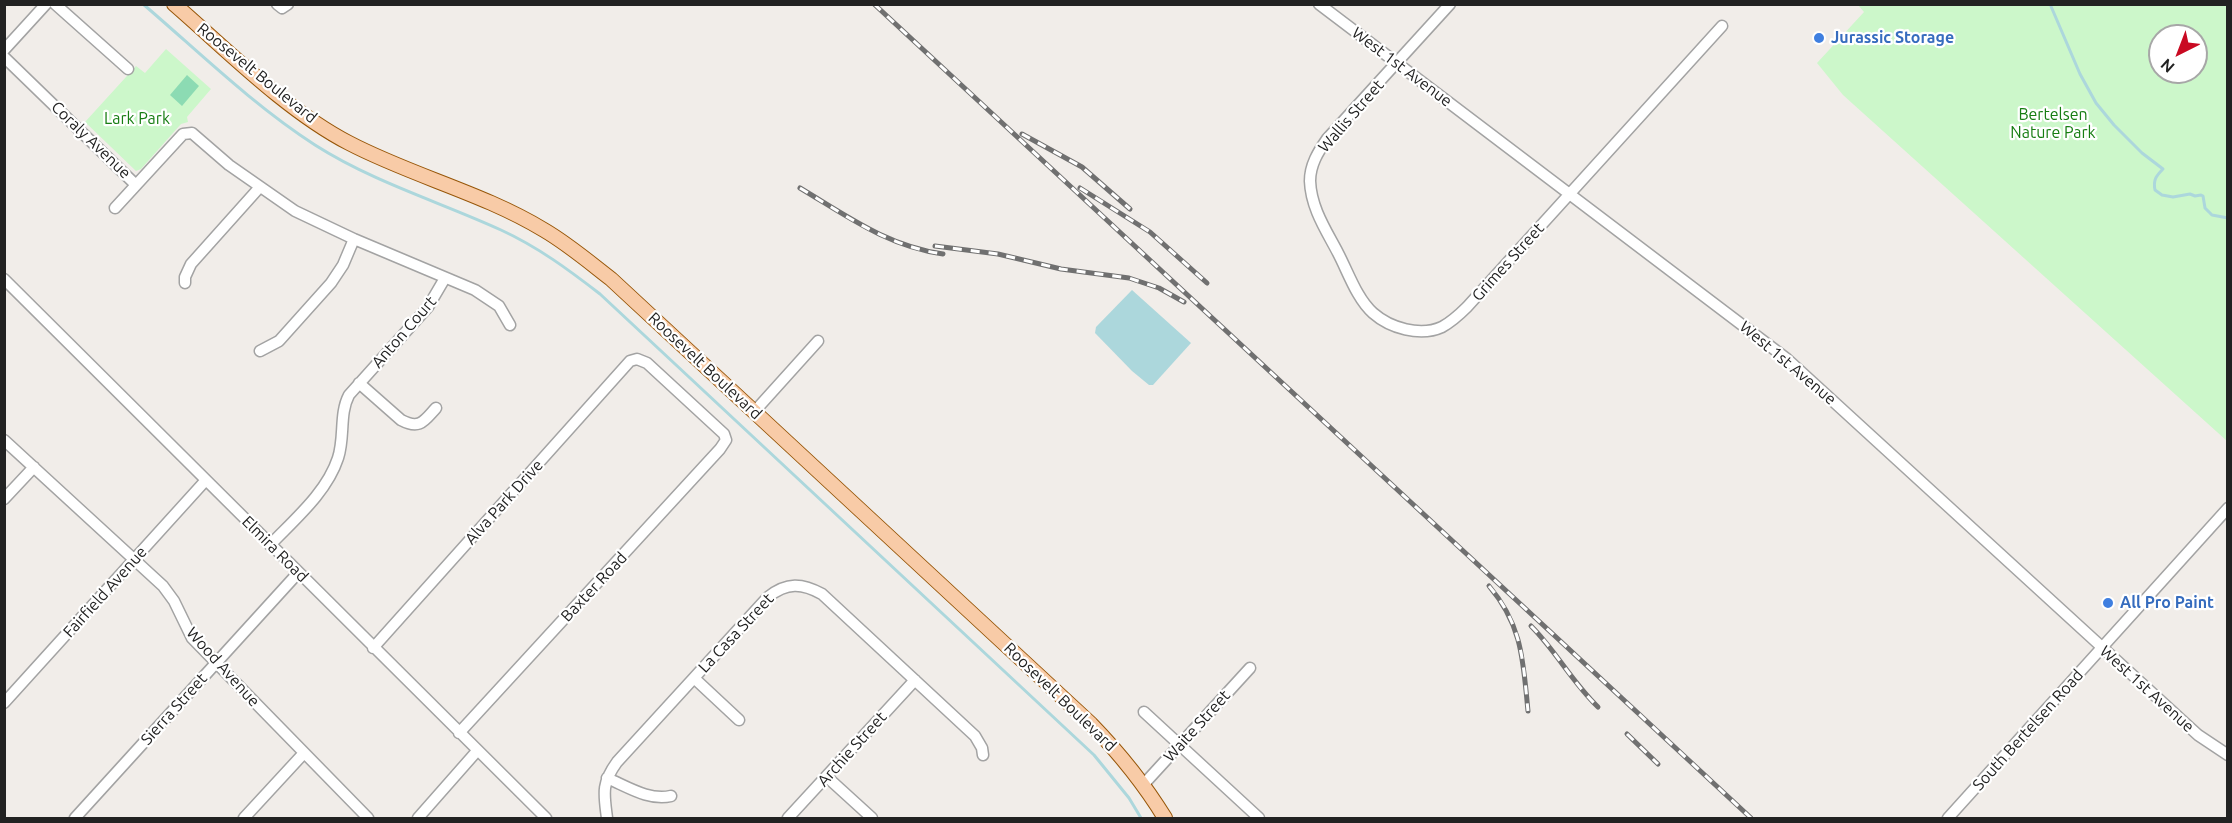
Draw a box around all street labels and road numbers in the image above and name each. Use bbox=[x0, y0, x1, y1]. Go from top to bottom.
street label: Roosevelt Boulevard bbox=[193, 19, 321, 127]
street label: West 1st Avenue bbox=[1348, 23, 1456, 111]
street label: Wallis Street bbox=[1314, 76, 1388, 156]
street label: Coraly Avenue bbox=[47, 97, 135, 183]
street label: Grimes Street bbox=[1468, 219, 1548, 305]
street label: Anton Court bbox=[368, 292, 440, 372]
street label: Roosevelt Boulevard bbox=[644, 308, 766, 424]
street label: West 1st Avenue bbox=[1736, 317, 1840, 409]
street label: Alva Park Drive bbox=[461, 456, 547, 548]
street label: Elmira Road bbox=[238, 512, 312, 586]
street label: Fairfield Avenue bbox=[59, 543, 151, 641]
street label: Baxter Road bbox=[557, 548, 631, 626]
street label: La Casa Street bbox=[694, 589, 778, 677]
street label: Wood Avenue bbox=[182, 623, 264, 711]
street label: Roosevelt Boulevard bbox=[1000, 639, 1120, 755]
street label: West 1st Avenue bbox=[2096, 642, 2198, 736]
street label: South Bertelsen Road bbox=[1969, 666, 2087, 794]
street label: Sierra Street bbox=[137, 669, 211, 749]
street label: Waite Street bbox=[1160, 686, 1234, 766]
street label: Archie Street bbox=[813, 708, 891, 790]

